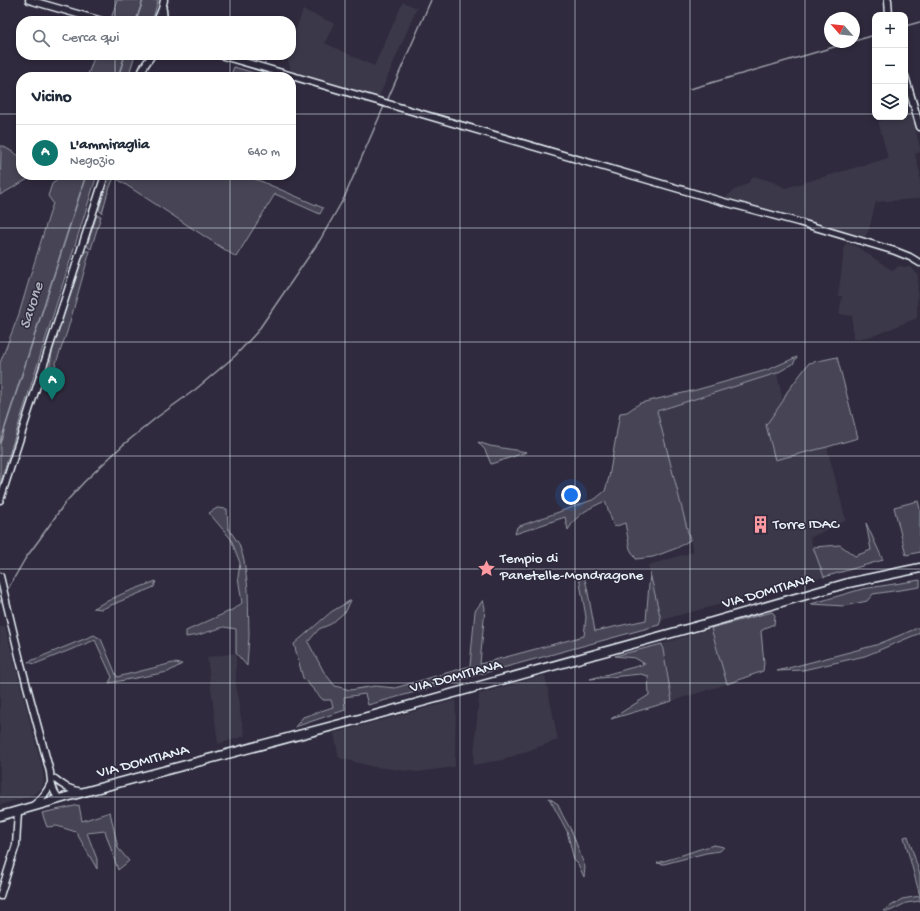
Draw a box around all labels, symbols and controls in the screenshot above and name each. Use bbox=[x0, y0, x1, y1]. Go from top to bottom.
north arrow bbox=[824, 12, 860, 48]
map controls bbox=[872, 12, 908, 120]
button: + bbox=[872, 12, 908, 48]
search box bbox=[16, 16, 296, 60]
icon: search bbox=[30, 27, 52, 49]
text: Cerca qui bbox=[62, 29, 119, 47]
button: − bbox=[872, 48, 908, 84]
button: layers bbox=[872, 84, 908, 120]
text: Vicino bbox=[32, 88, 72, 108]
text: L'ammiraglia bbox=[70, 136, 149, 154]
text: A bbox=[41, 145, 49, 160]
text: 640 m bbox=[248, 145, 280, 160]
text: Negozio bbox=[70, 154, 115, 169]
water label: Savone bbox=[17, 280, 50, 332]
pin: A bbox=[39, 367, 65, 400]
your location bbox=[561, 485, 581, 505]
building icon: Torre IDAC bbox=[750, 515, 770, 535]
place label: Torre IDAC bbox=[772, 516, 840, 534]
place label: Tempio di Panetelle-Mondragone bbox=[499, 550, 644, 585]
place icon: Tempio di Panetelle-Mondragone bbox=[477, 558, 497, 578]
street label: VIA DOMITIANA bbox=[719, 570, 817, 614]
street label: VIA DOMITIANA bbox=[407, 656, 505, 698]
street label: VIA DOMITIANA bbox=[94, 741, 192, 783]

